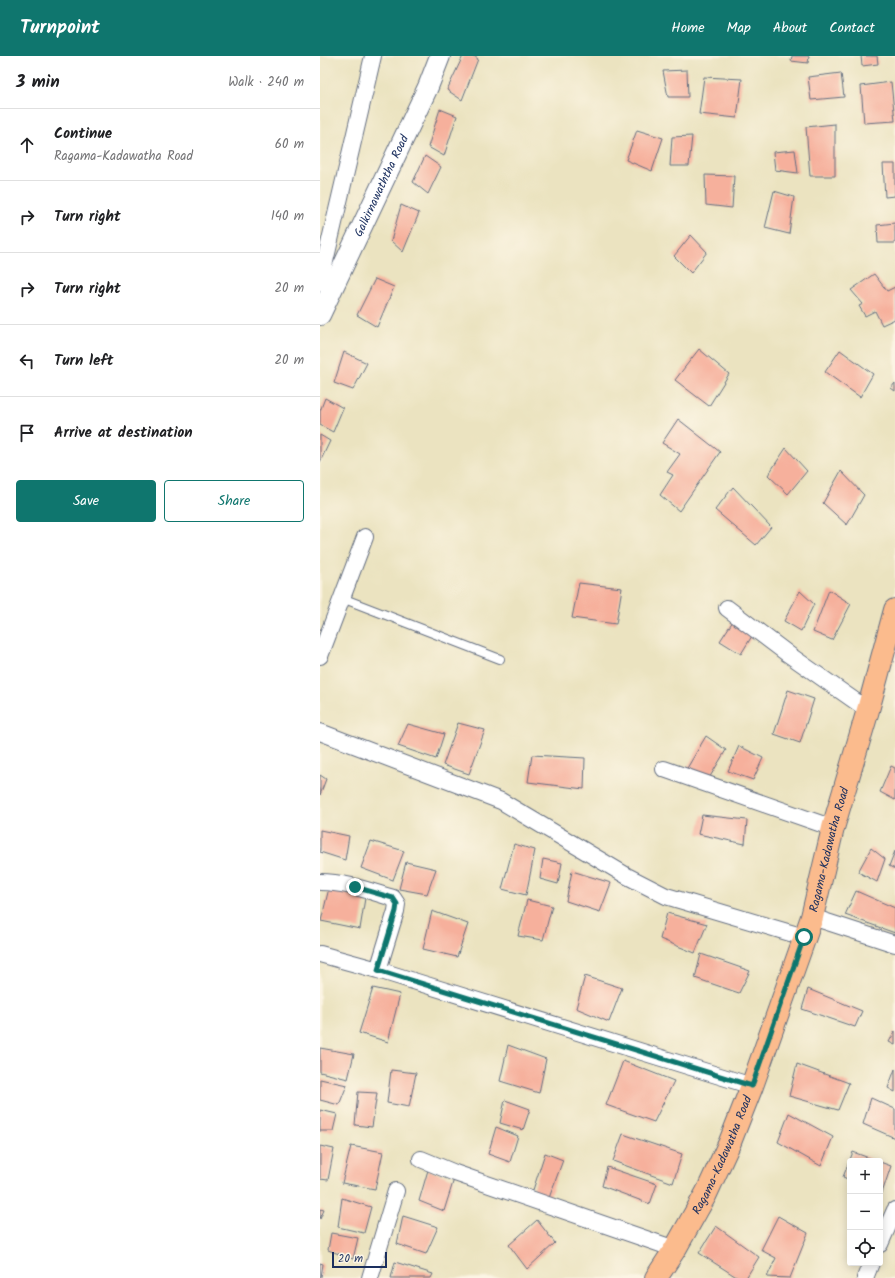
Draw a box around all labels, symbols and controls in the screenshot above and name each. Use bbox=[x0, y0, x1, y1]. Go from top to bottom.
text: Turnpoint bbox=[20, 13, 100, 43]
text: Home bbox=[671, 17, 705, 39]
text: Map bbox=[727, 17, 751, 39]
text: About bbox=[773, 17, 807, 39]
text: Contact bbox=[829, 17, 875, 39]
text: 3 min bbox=[16, 69, 60, 96]
text: Walk · 240 m bbox=[228, 72, 304, 93]
text: Continue bbox=[54, 122, 112, 146]
street label: Galkirnawaththa Road bbox=[349, 131, 414, 240]
icon: ahead bbox=[16, 134, 38, 156]
text: 60 m bbox=[275, 134, 304, 155]
text: Ragama-Kadawatha Road bbox=[54, 146, 193, 167]
text: Turn right bbox=[54, 205, 121, 229]
icon: right bbox=[16, 206, 38, 228]
text: 140 m bbox=[271, 206, 304, 227]
text: Turn right bbox=[54, 277, 121, 301]
icon: right bbox=[16, 278, 38, 300]
text: 20 m bbox=[274, 278, 304, 299]
text: Turn left bbox=[54, 349, 114, 373]
icon: left bbox=[16, 350, 38, 372]
text: 20 m bbox=[274, 350, 304, 371]
text: Arrive at destination bbox=[54, 421, 193, 445]
icon: arrive bbox=[16, 422, 38, 444]
button: Save bbox=[16, 480, 156, 522]
button: Share bbox=[164, 480, 304, 522]
street label: Ragama-Kadawatha Road bbox=[804, 784, 855, 914]
route end bbox=[346, 878, 364, 896]
route start bbox=[795, 928, 813, 946]
street label: Ragama-Kadawatha Road bbox=[687, 1092, 758, 1218]
map controls bbox=[847, 1158, 883, 1266]
button: + bbox=[847, 1158, 883, 1194]
button: − bbox=[847, 1194, 883, 1230]
button: locate bbox=[847, 1230, 883, 1266]
scale bar bbox=[332, 1250, 387, 1269]
text: 20 m bbox=[338, 1250, 363, 1268]

